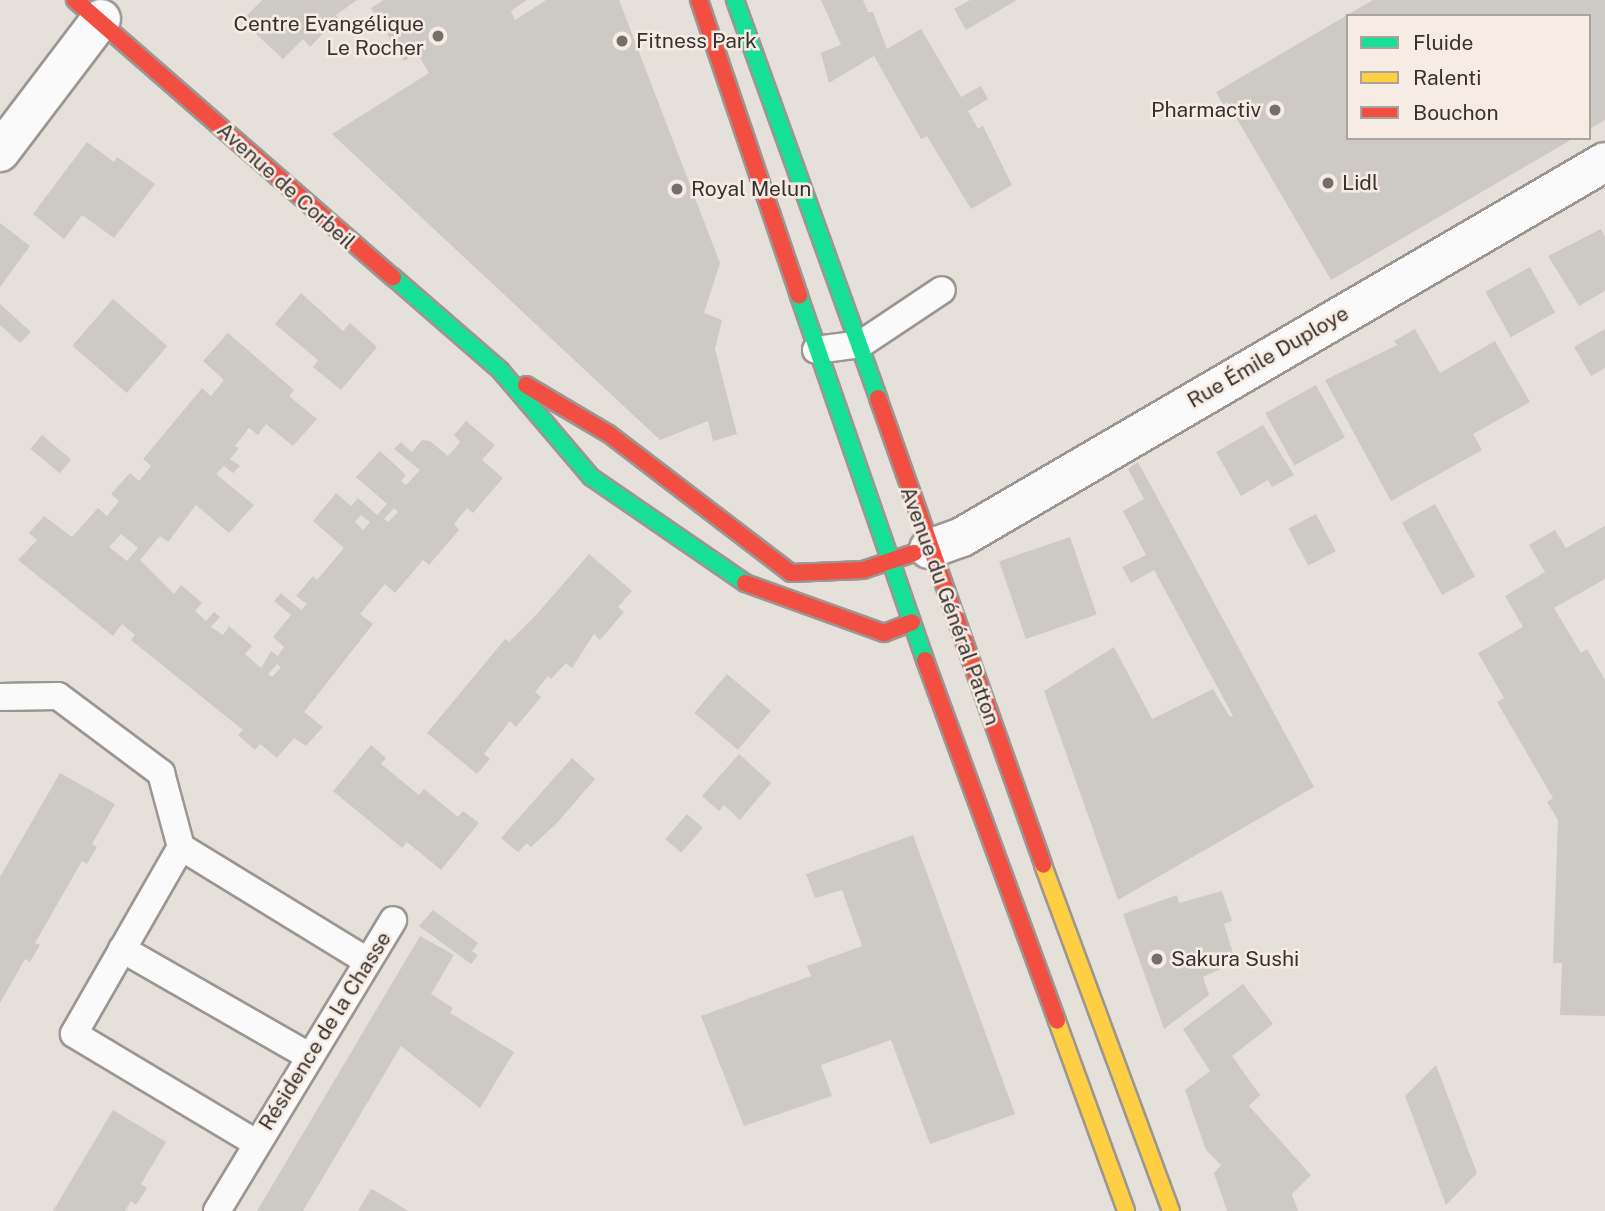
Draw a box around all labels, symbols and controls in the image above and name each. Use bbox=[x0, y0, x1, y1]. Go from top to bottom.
place label: Centre Evangélique Le Rocher bbox=[233, 11, 424, 61]
legend bbox=[1346, 14, 1591, 140]
marker: Centre Evangélique Le Rocher bbox=[430, 28, 446, 44]
place label: Fitness Park bbox=[636, 28, 757, 54]
text: Fluide bbox=[1413, 30, 1473, 55]
marker: Fitness Park bbox=[614, 33, 630, 49]
text: Ralenti bbox=[1413, 65, 1481, 90]
place label: Pharmactiv bbox=[1151, 97, 1261, 123]
text: Bouchon bbox=[1413, 100, 1499, 125]
marker: Pharmactiv bbox=[1267, 102, 1283, 118]
street label: Avenue de Corbeil bbox=[212, 117, 360, 255]
place label: Lidl bbox=[1342, 170, 1378, 196]
marker: Lidl bbox=[1320, 175, 1336, 191]
place label: Royal Melun bbox=[691, 176, 811, 202]
marker: Royal Melun bbox=[669, 181, 685, 197]
street label: Rue Émile Duploye bbox=[1183, 301, 1353, 413]
street label: Avenue du Général Patton bbox=[895, 483, 1005, 729]
street label: Résidence de la Chasse bbox=[253, 927, 397, 1135]
place label: Sakura Sushi bbox=[1171, 946, 1299, 972]
marker: Sakura Sushi bbox=[1149, 951, 1165, 967]

